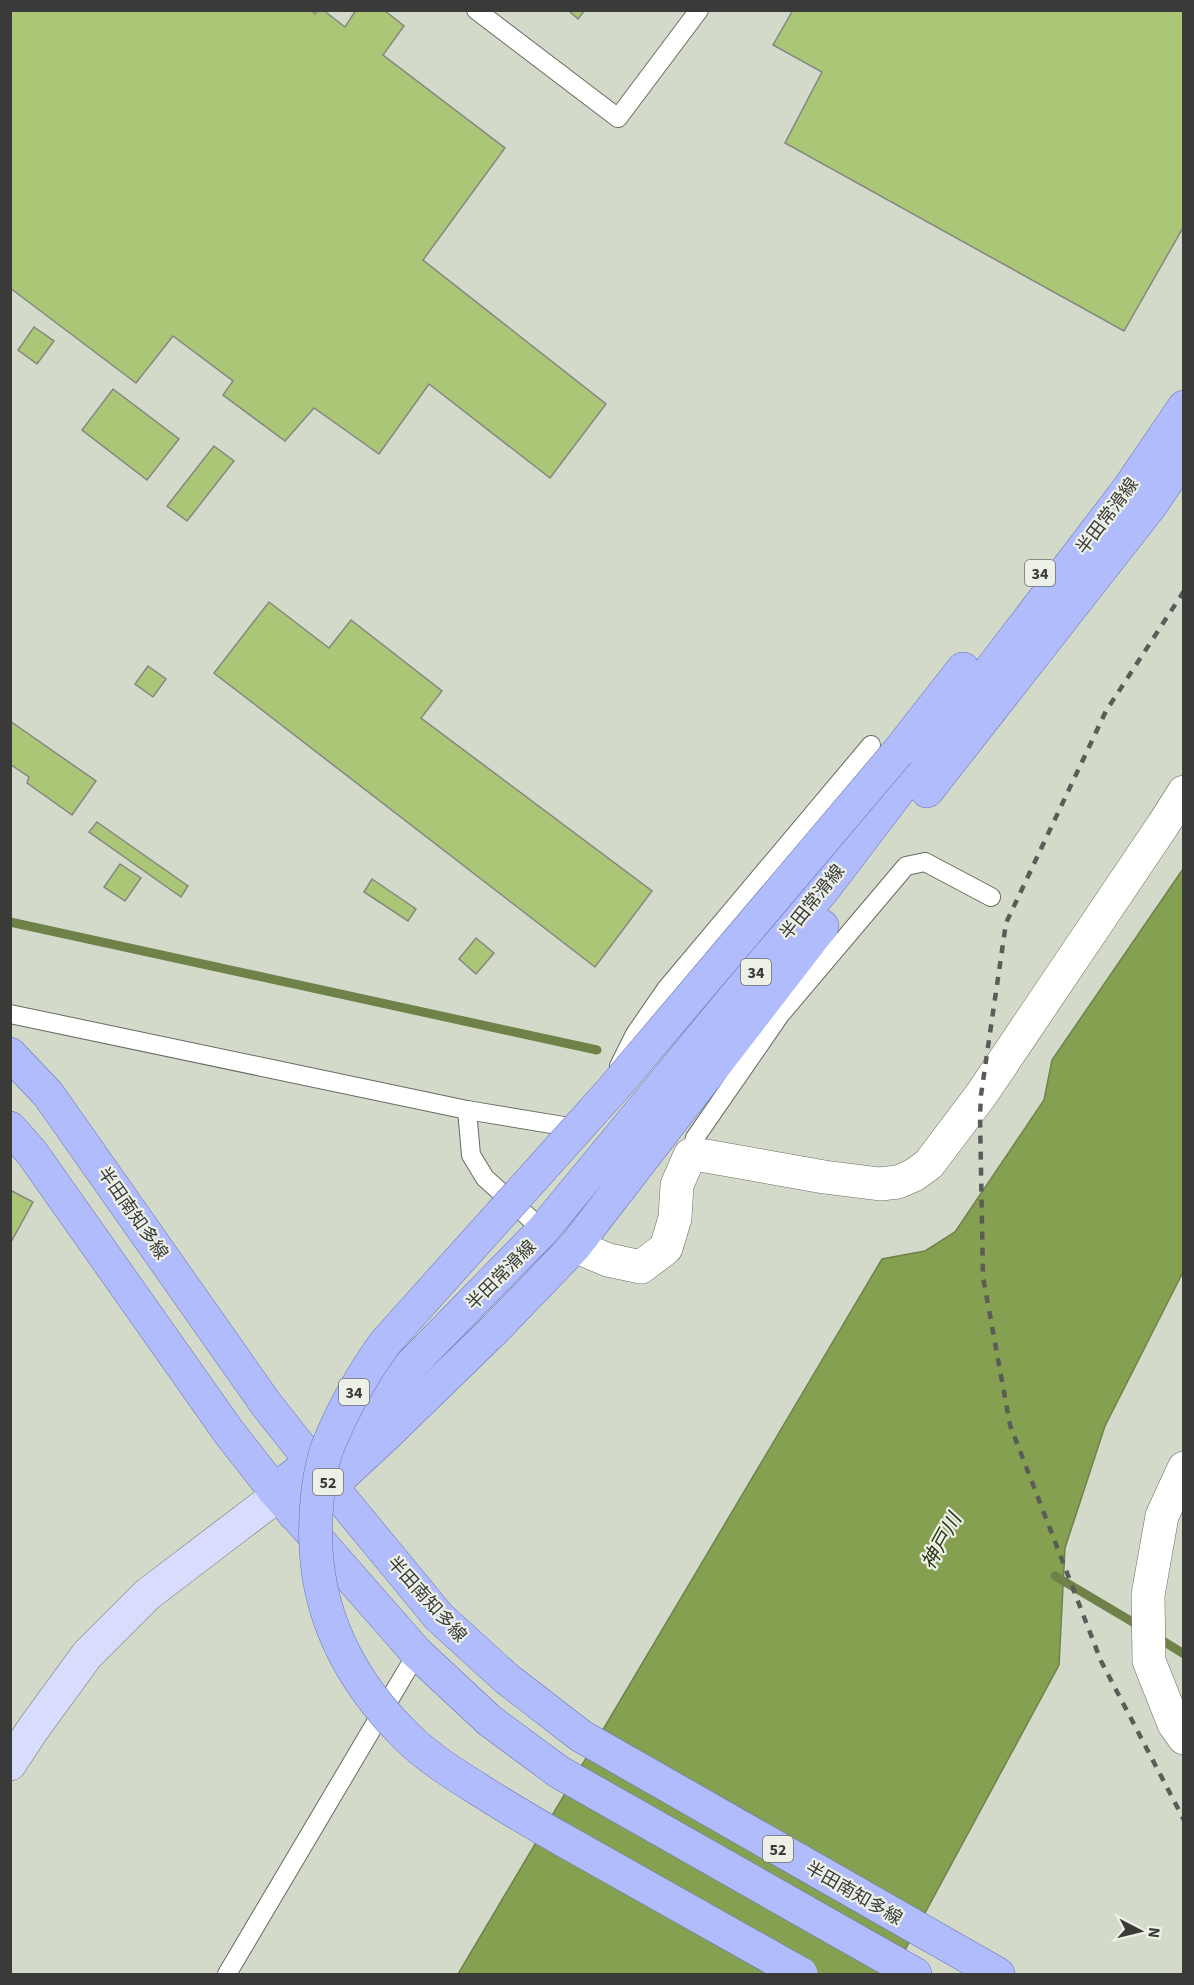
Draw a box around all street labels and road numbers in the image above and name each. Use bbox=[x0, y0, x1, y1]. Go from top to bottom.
street label: 半田常滑線 bbox=[1070, 473, 1144, 560]
road number: 34 bbox=[1025, 560, 1055, 586]
street label: 半田常滑線 bbox=[774, 859, 850, 945]
road number: 34 bbox=[741, 959, 771, 985]
street label: 半田南知多線 bbox=[91, 1162, 174, 1265]
street label: 半田常滑線 bbox=[461, 1235, 542, 1316]
road number: 34 bbox=[339, 1379, 369, 1405]
road number: 52 bbox=[313, 1469, 343, 1495]
street label: 半田南知多線 bbox=[381, 1551, 472, 1648]
road number: 52 bbox=[763, 1836, 793, 1862]
street label: 半田南知多線 bbox=[801, 1856, 907, 1931]

